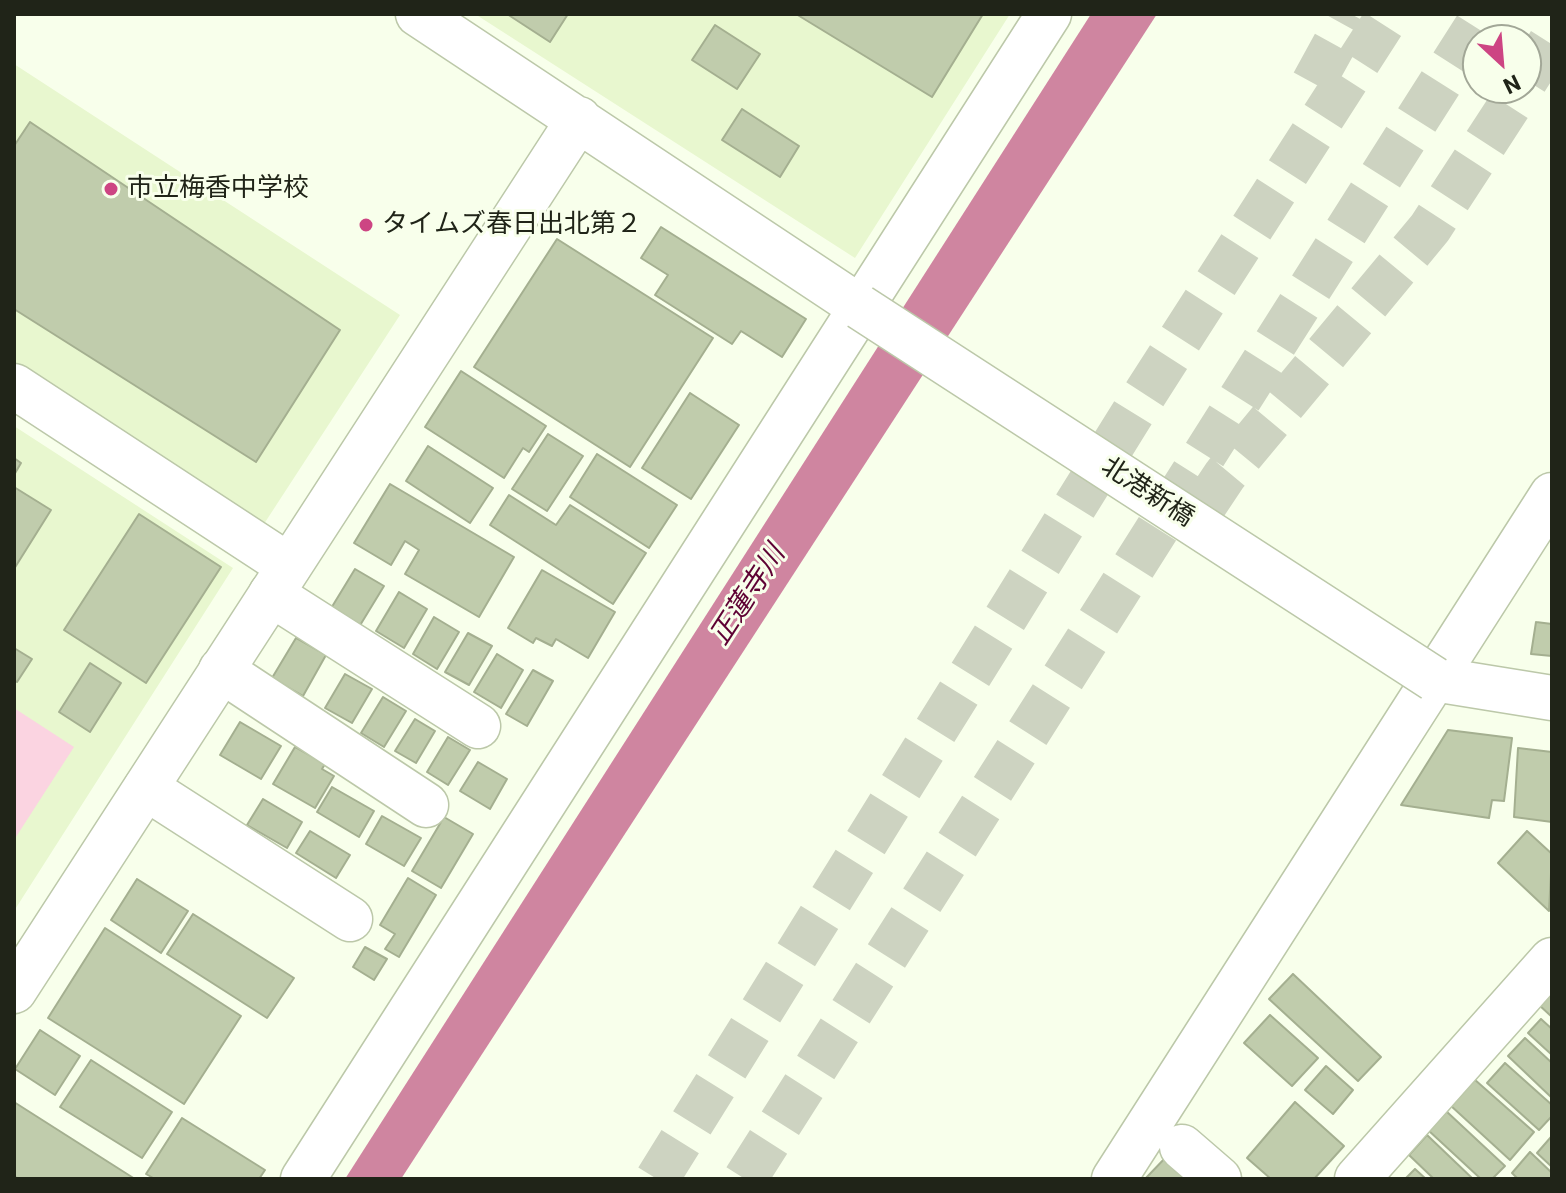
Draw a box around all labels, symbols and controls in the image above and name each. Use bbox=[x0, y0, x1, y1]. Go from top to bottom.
north arrow bbox=[1462, 24, 1542, 104]
text: N bbox=[1499, 70, 1524, 99]
place label: 市立梅香中学校 bbox=[127, 173, 309, 205]
marker: 市立梅香中学校 bbox=[102, 180, 120, 198]
place label: タイムズ春日出北第２ bbox=[382, 209, 642, 241]
marker: タイムズ春日出北第２ bbox=[357, 216, 375, 234]
street label: 北港新橋 bbox=[1095, 452, 1199, 534]
water label: 正蓮寺川 bbox=[704, 540, 794, 652]

